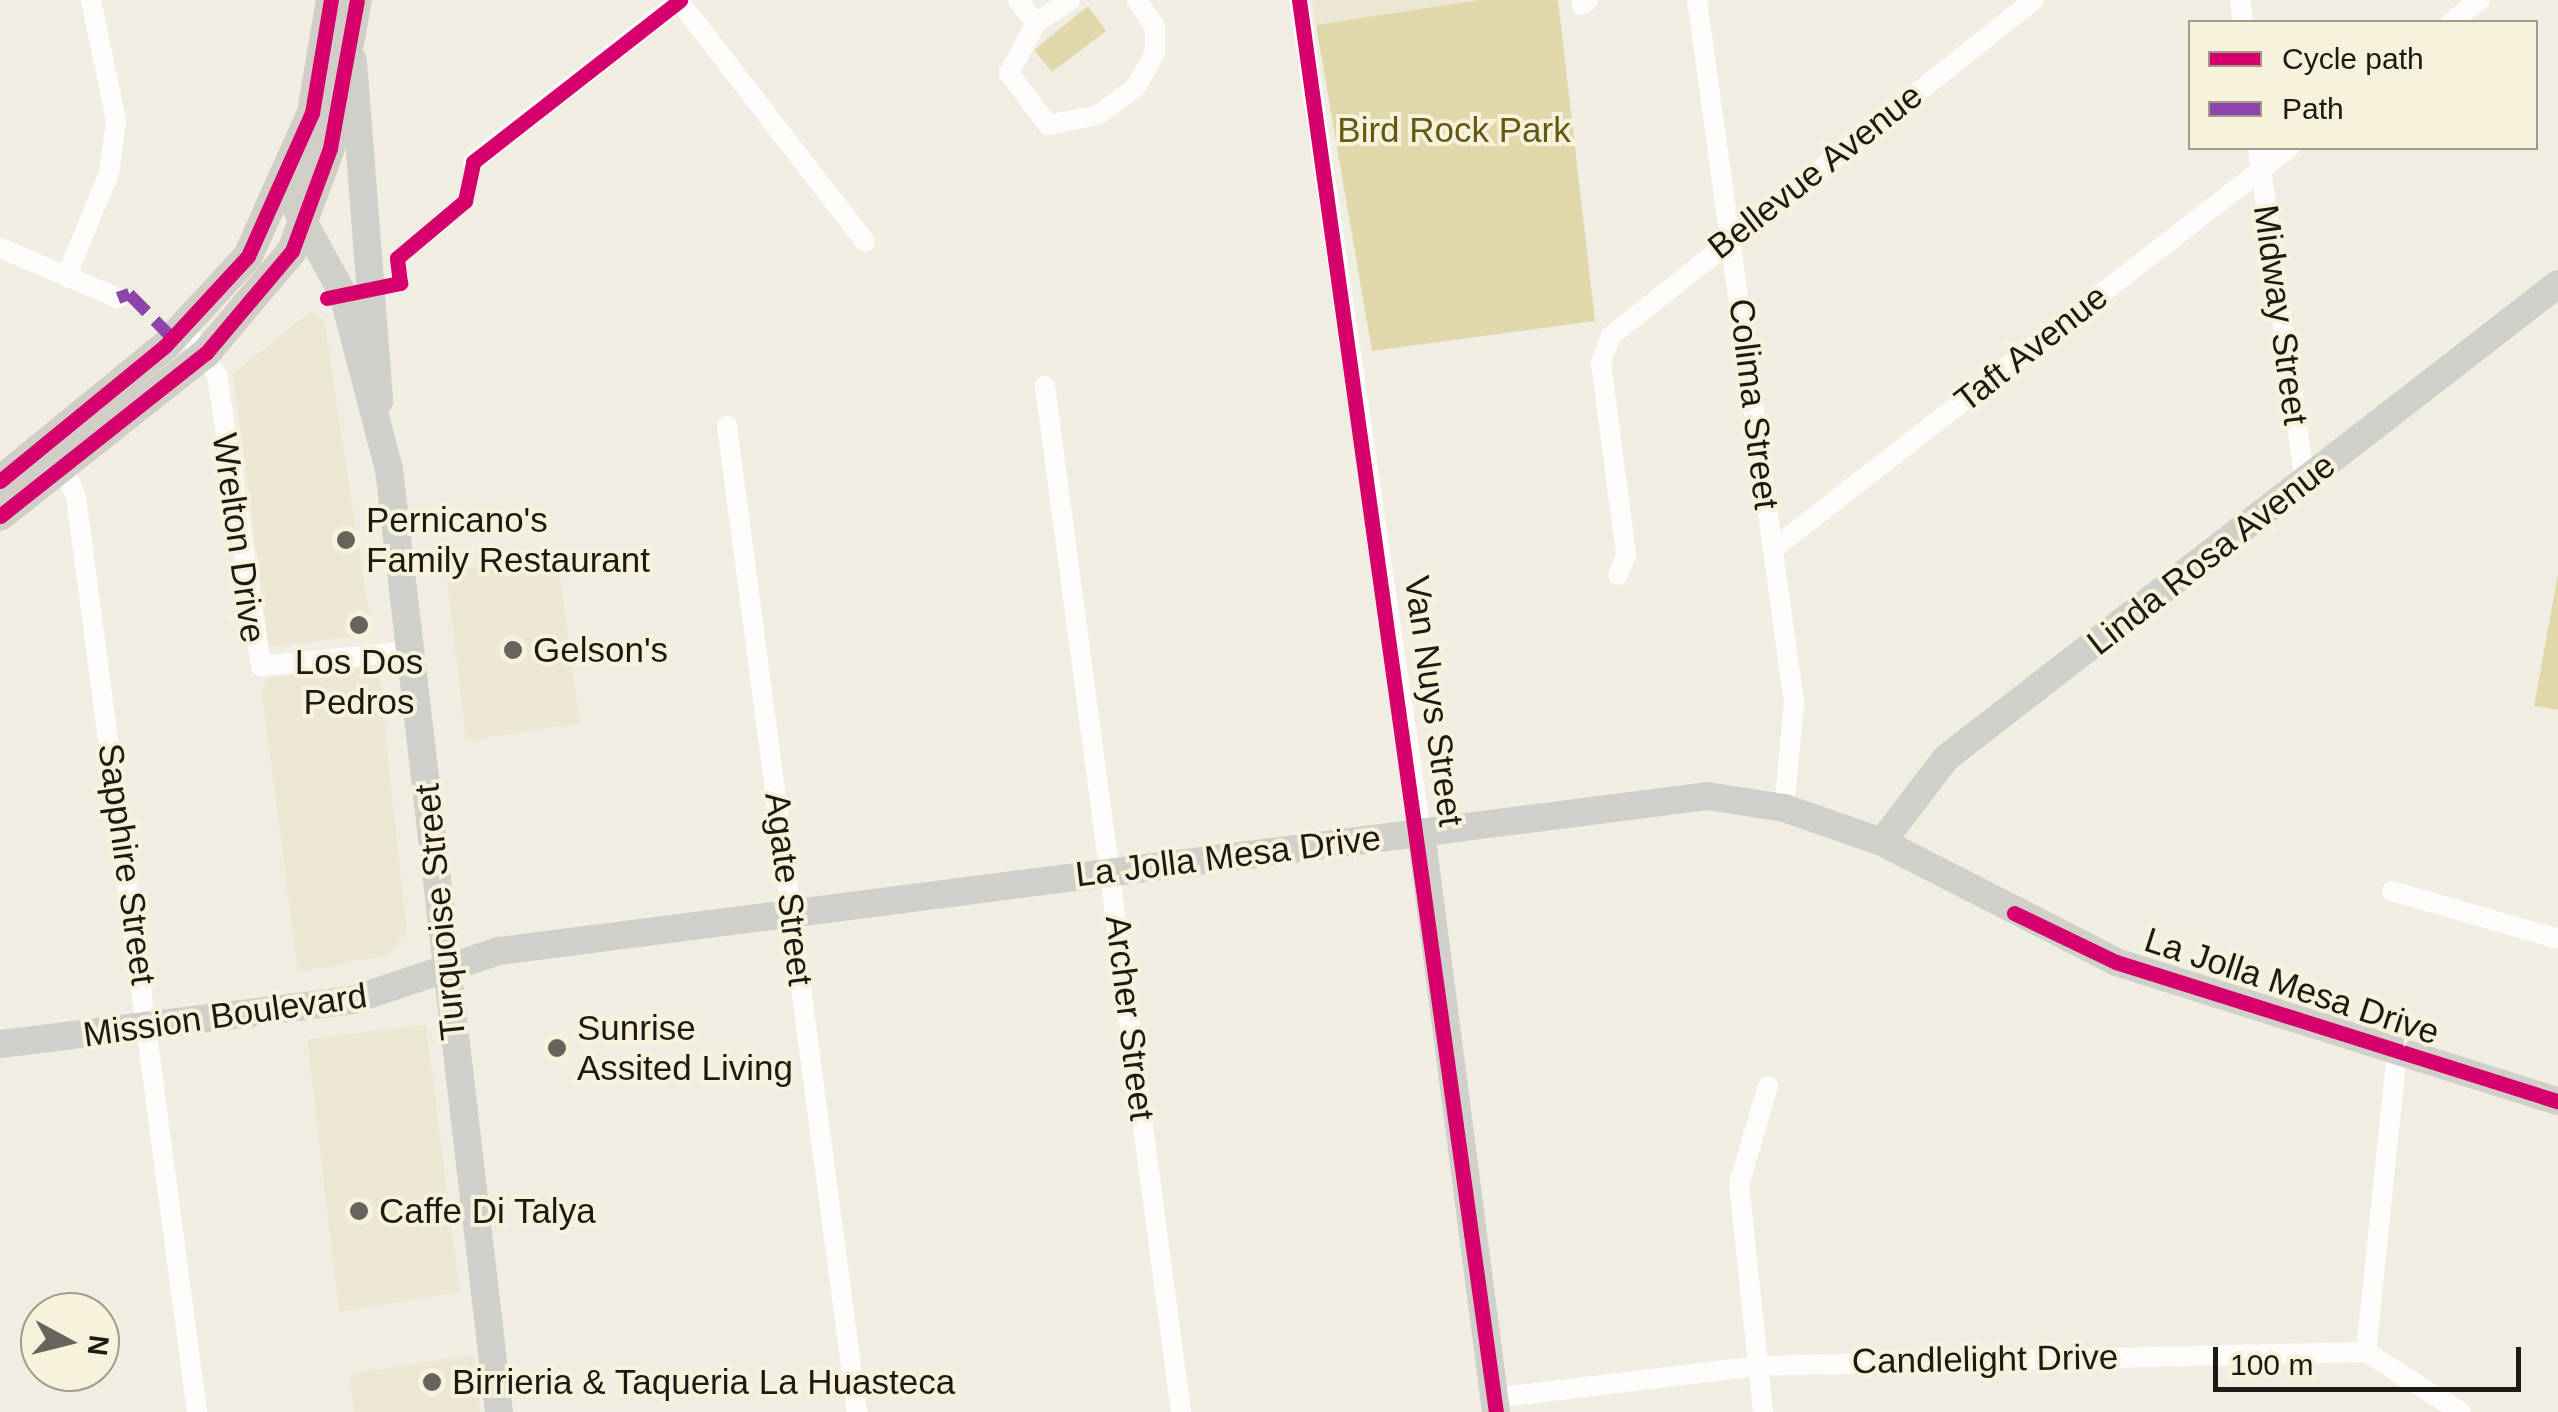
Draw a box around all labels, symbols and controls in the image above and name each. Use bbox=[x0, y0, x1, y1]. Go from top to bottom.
legend bbox=[2188, 20, 2538, 150]
text: Cycle path bbox=[2282, 42, 2424, 75]
street label: Bellevue Avenue bbox=[1699, 74, 1931, 268]
text: Path bbox=[2282, 92, 2344, 125]
park label: Bird Rock Park bbox=[1337, 109, 1571, 151]
street label: Midway Street bbox=[2245, 202, 2317, 428]
street label: Taft Avenue bbox=[1945, 275, 2117, 421]
street label: Colima Street bbox=[1720, 296, 1788, 512]
street label: Wrelton Drive bbox=[203, 430, 275, 646]
street label: Linda Rosa Avenue bbox=[2078, 444, 2344, 664]
place label: Pernicano's Family Restaurant bbox=[366, 499, 650, 581]
marker: Pernicano's Family Restaurant bbox=[335, 529, 357, 551]
street label: Van Nuys Street bbox=[1396, 573, 1472, 829]
marker: Los Dos Pedros bbox=[348, 614, 370, 636]
place label: Gelson's bbox=[533, 629, 668, 671]
marker: Gelson's bbox=[502, 639, 524, 661]
place label: Los Dos Pedros bbox=[295, 641, 423, 723]
street label: Sapphire Street bbox=[89, 741, 165, 987]
street label: Turquoise Street bbox=[406, 782, 474, 1042]
street label: Agate Street bbox=[756, 790, 822, 988]
street label: La Jolla Mesa Drive bbox=[1073, 816, 1383, 896]
street label: Archer Street bbox=[1097, 913, 1163, 1123]
street label: La Jolla Mesa Drive bbox=[2139, 919, 2445, 1053]
street label: Mission Boulevard bbox=[80, 974, 370, 1056]
place label: Sunrise Assited Living bbox=[577, 1007, 793, 1089]
marker: Sunrise Assited Living bbox=[546, 1037, 568, 1059]
place label: Caffe Di Talya bbox=[379, 1190, 596, 1232]
marker: Caffe Di Talya bbox=[348, 1200, 370, 1222]
north arrow bbox=[20, 1292, 120, 1392]
scale bar bbox=[2218, 1327, 2526, 1389]
text: N bbox=[82, 1334, 115, 1357]
street label: Candlelight Drive bbox=[1851, 1336, 2119, 1382]
text: 100 m bbox=[2230, 1348, 2313, 1381]
place label: Birrieria & Taqueria La Huasteca bbox=[452, 1361, 956, 1403]
marker: Birrieria & Taqueria La Huasteca bbox=[421, 1371, 443, 1393]

